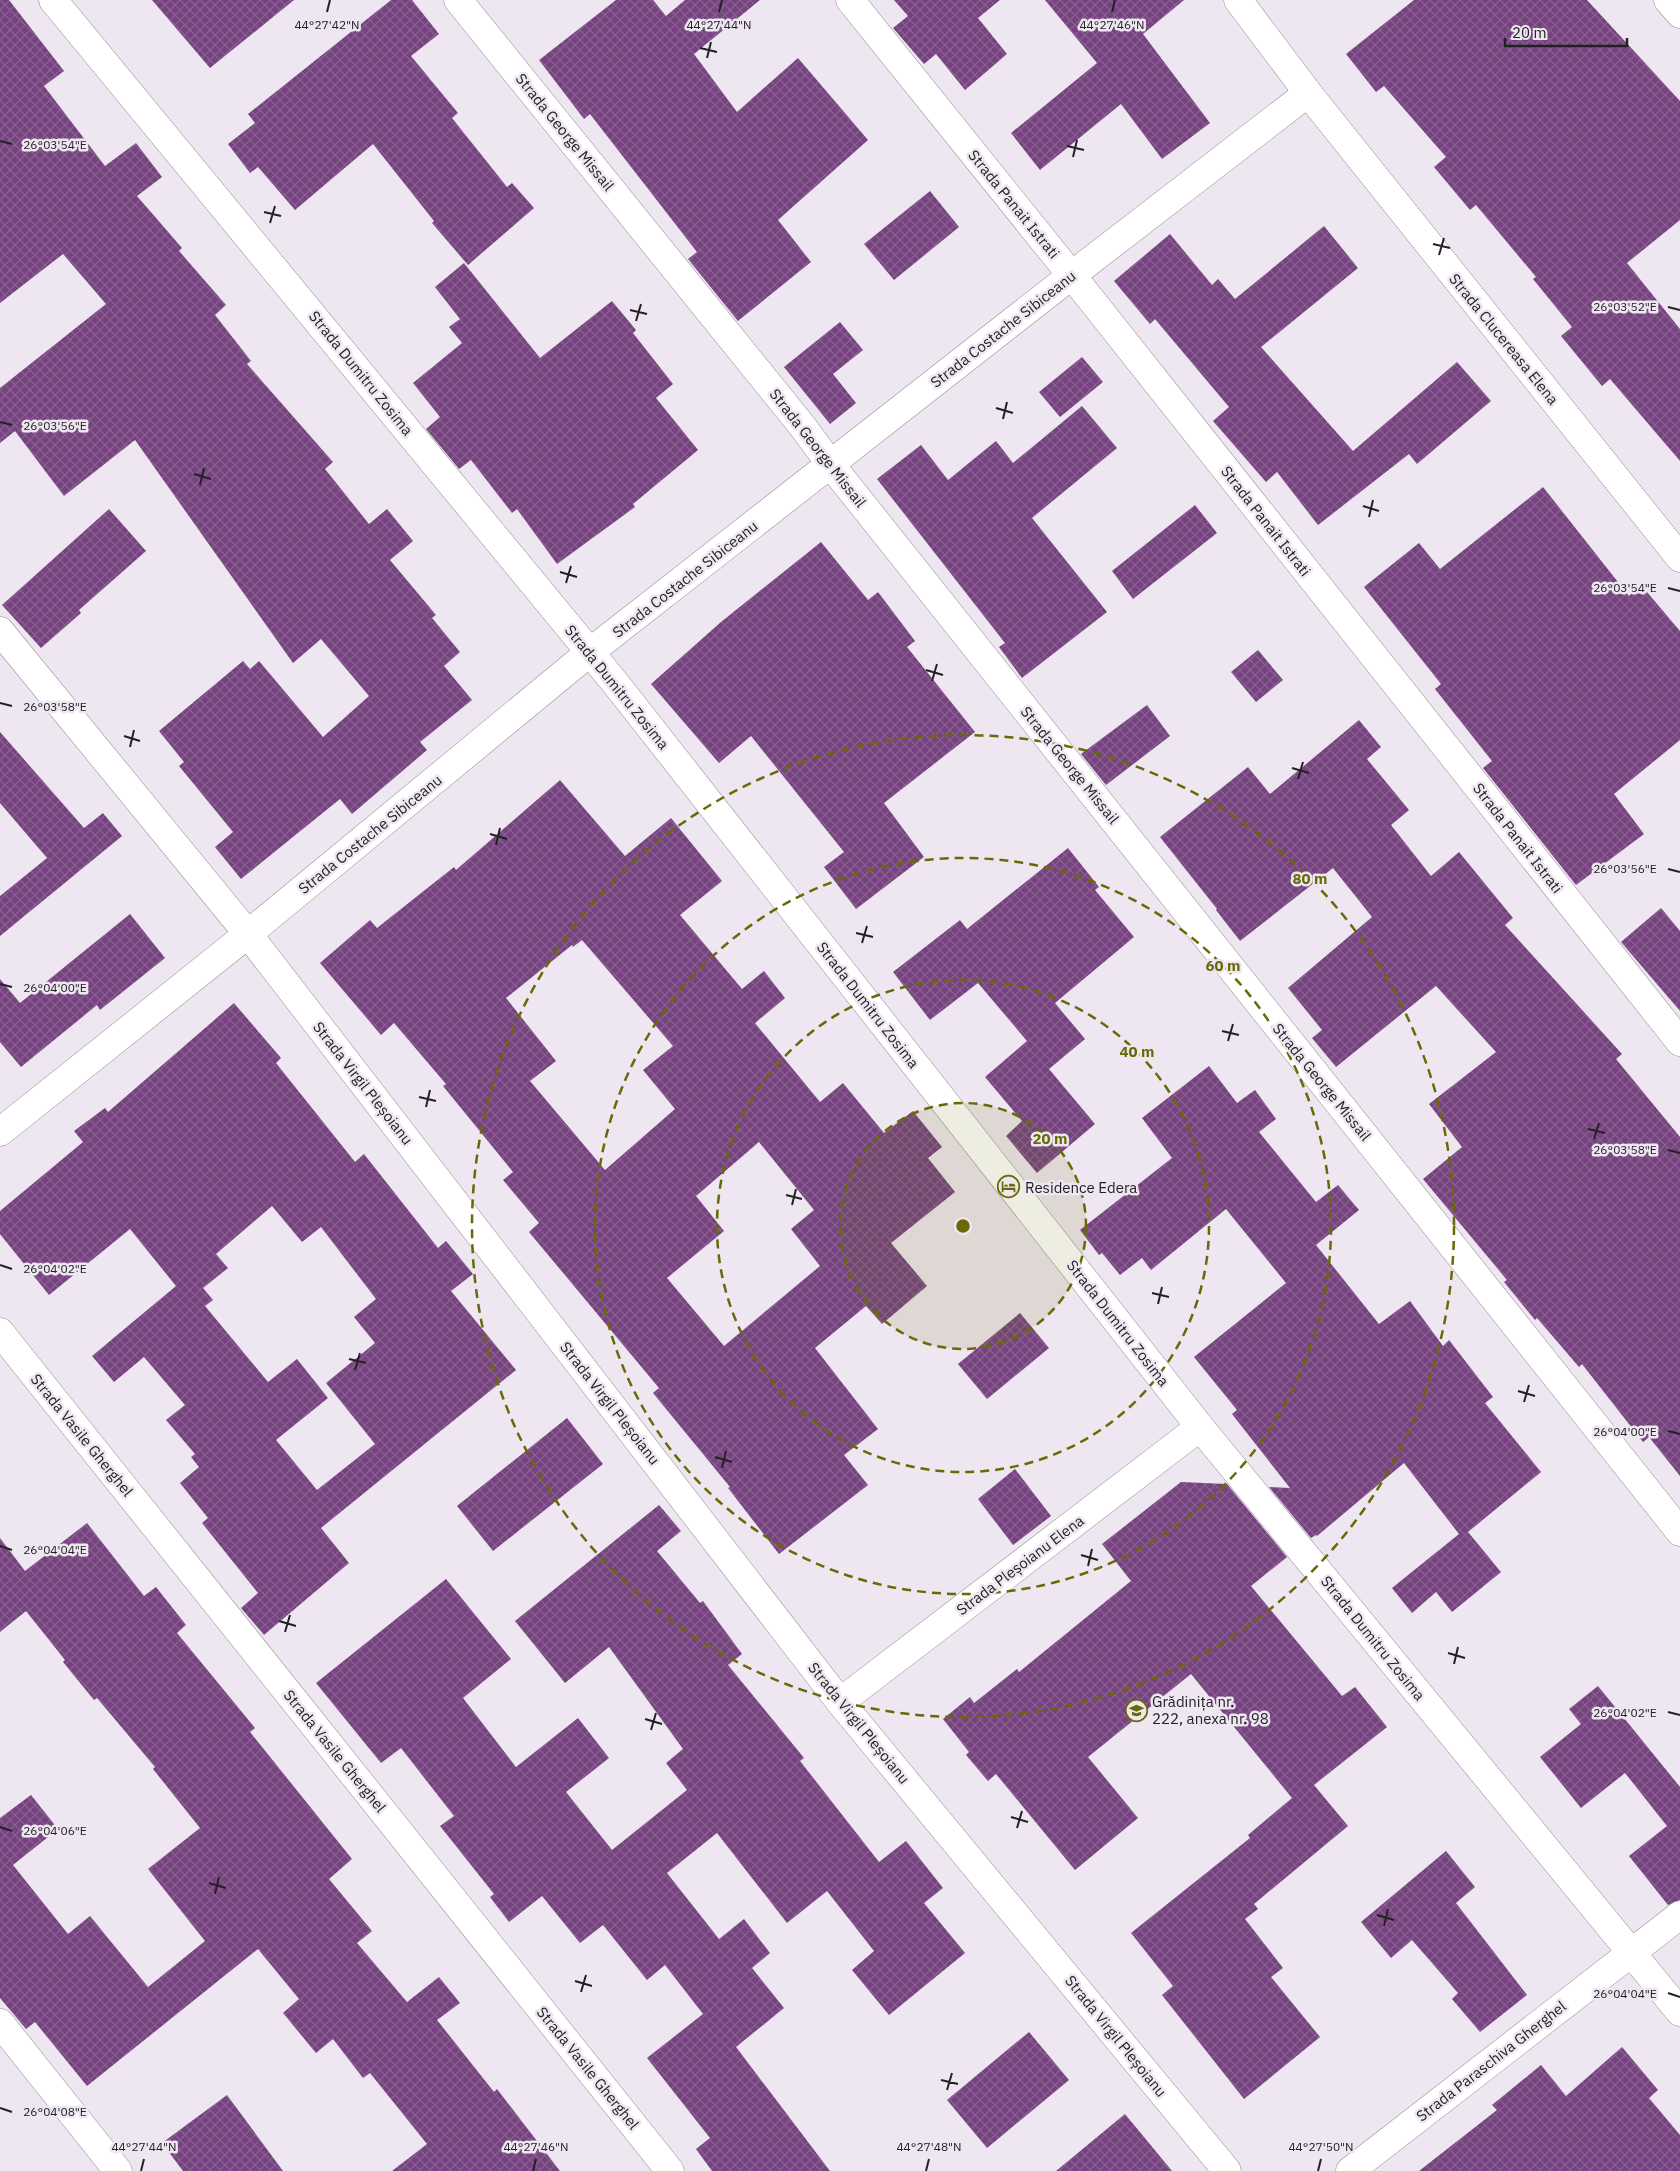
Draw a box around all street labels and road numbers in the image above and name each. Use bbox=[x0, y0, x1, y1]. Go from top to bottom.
street label: Strada George Missail bbox=[512, 69, 618, 195]
street label: Strada Panait Istrati bbox=[964, 146, 1064, 262]
street label: Strada Costache Sibiceanu bbox=[926, 266, 1080, 392]
street label: Strada Clucereasa Elena bbox=[1445, 270, 1563, 408]
street label: Strada Dumitru Zosima bbox=[305, 307, 417, 439]
street label: Strada George Missail bbox=[766, 385, 870, 511]
street label: Strada Panait Istrati bbox=[1217, 462, 1315, 580]
street label: Strada Costache Sibiceanu bbox=[608, 516, 762, 642]
street label: Strada Dumitru Zosima bbox=[561, 621, 673, 753]
street label: Strada George Missail bbox=[1017, 702, 1123, 828]
street label: Strada Costache Sibiceanu bbox=[294, 770, 446, 898]
street label: Strada Panait Istrati bbox=[1469, 779, 1567, 897]
street label: Strada Dumitru Zosima bbox=[813, 938, 923, 1072]
street label: Strada Virgil Pleșoianu bbox=[309, 1018, 417, 1148]
street label: Strada George Missail bbox=[1269, 1019, 1375, 1145]
street label: Strada Dumitru Zosima bbox=[1063, 1256, 1173, 1390]
street label: Strada Virgil Pleșoianu bbox=[556, 1338, 664, 1468]
street label: Strada Vasile Gherghel bbox=[27, 1370, 137, 1500]
street label: Strada Pleșoianu Elena bbox=[952, 1511, 1088, 1619]
street label: Strada Dumitru Zosima bbox=[1317, 1572, 1429, 1704]
street label: Strada Virgil Pleșoianu bbox=[804, 1658, 914, 1788]
street label: Strada Vasile Gherghel bbox=[280, 1686, 390, 1816]
street label: Strada Virgil Pleșoianu bbox=[1061, 1971, 1171, 2101]
street label: Strada Paraschiva Gherghel bbox=[1412, 1997, 1570, 2125]
street label: Strada Vasile Gherghel bbox=[533, 2003, 643, 2133]

